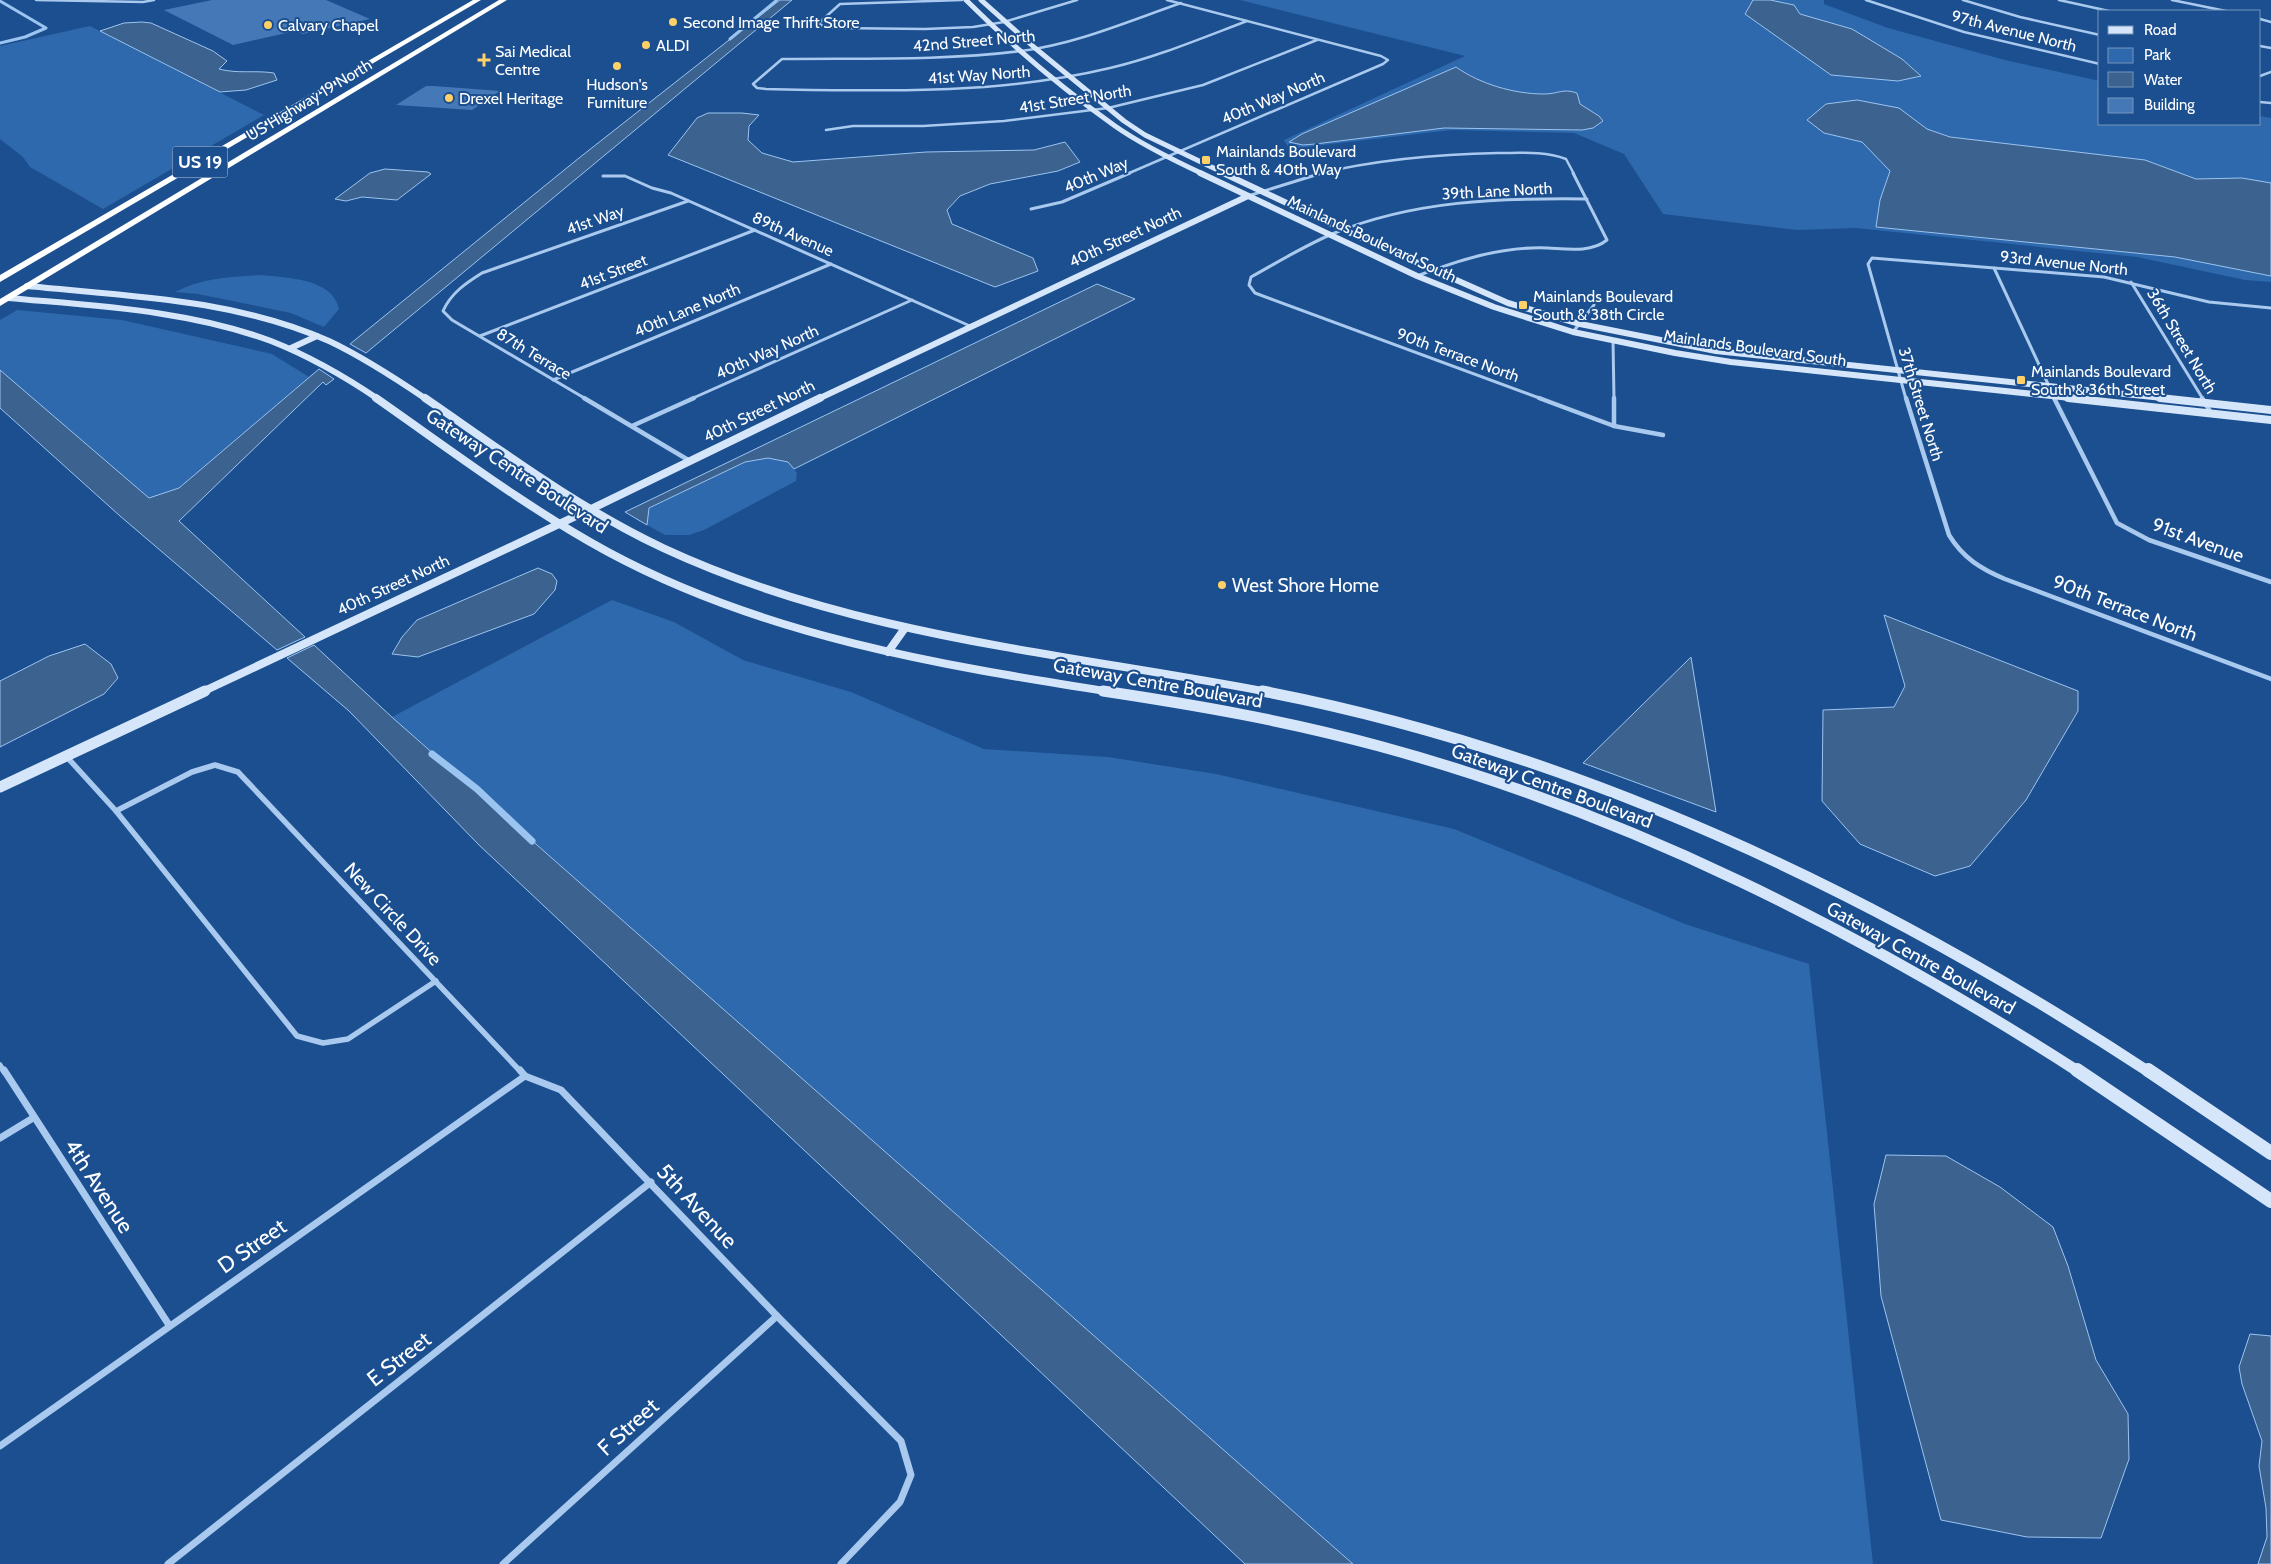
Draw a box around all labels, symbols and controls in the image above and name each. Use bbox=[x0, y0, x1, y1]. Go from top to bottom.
street label: 97th Avenue North bbox=[1950, 6, 2078, 56]
legend bbox=[2098, 10, 2261, 125]
place label: Second Image Thrift Store bbox=[683, 13, 859, 32]
place label: Calvary Chapel bbox=[278, 16, 379, 35]
marker: Second Image Thrift Store bbox=[667, 16, 679, 28]
marker: Calvary Chapel bbox=[262, 19, 274, 31]
text: Road bbox=[2144, 21, 2177, 39]
street label: 42nd Street North bbox=[912, 26, 1036, 56]
place label: ALDI bbox=[656, 36, 690, 55]
marker: ALDI bbox=[640, 39, 652, 51]
place label: Sai Medical Centre bbox=[495, 42, 571, 79]
text: Park bbox=[2144, 46, 2171, 64]
marker: Sai Medical Centre bbox=[477, 53, 491, 67]
street label: US Highway 19 North bbox=[243, 55, 375, 145]
marker: Hudson's Furniture bbox=[611, 60, 623, 72]
street label: 41st Way North bbox=[927, 62, 1031, 88]
street label: 40th Way North bbox=[1218, 68, 1328, 128]
text: Water bbox=[2144, 71, 2182, 89]
place label: Hudson's Furniture bbox=[586, 75, 648, 112]
street label: 41st Street North bbox=[1017, 81, 1133, 117]
place label: Drexel Heritage bbox=[459, 89, 563, 108]
marker: Drexel Heritage bbox=[443, 92, 455, 104]
text: Building bbox=[2144, 96, 2195, 114]
place label: Mainlands Boulevard South & 40th Way bbox=[1216, 142, 1356, 179]
road number: US 19 bbox=[172, 146, 228, 178]
street label: 40th Way bbox=[1061, 153, 1131, 197]
marker: Mainlands Boulevard South & 40th Way bbox=[1200, 154, 1212, 166]
street label: 39th Lane North bbox=[1441, 179, 1553, 203]
street label: Mainlands Boulevard South bbox=[1284, 191, 1460, 287]
street label: 41st Way bbox=[564, 201, 626, 239]
street label: 40th Street North bbox=[1066, 203, 1184, 271]
street label: 89th Avenue bbox=[749, 208, 837, 260]
street label: 93rd Avenue North bbox=[1999, 247, 2129, 279]
street label: 41st Street bbox=[576, 250, 650, 294]
street label: 40th Lane North bbox=[631, 279, 743, 341]
street label: 36th Street North bbox=[2143, 285, 2221, 397]
place label: Mainlands Boulevard South & 38th Circle bbox=[1533, 287, 1673, 324]
marker: Mainlands Boulevard South & 38th Circle bbox=[1517, 299, 1529, 311]
street label: 40th Way North bbox=[713, 321, 821, 383]
street label: 87th Terrace bbox=[493, 324, 575, 384]
street label: 90th Terrace North bbox=[1394, 324, 1522, 386]
street label: Mainlands Boulevard South bbox=[1662, 326, 1848, 370]
street label: 37th Street North bbox=[1895, 345, 1947, 463]
place label: Mainlands Boulevard South & 36th Street bbox=[2031, 362, 2171, 399]
marker: Mainlands Boulevard South & 36th Street bbox=[2015, 374, 2027, 386]
street label: 40th Street North bbox=[700, 376, 818, 446]
street label: Gateway Centre Boulevard bbox=[422, 404, 612, 538]
street label: 91st Avenue bbox=[2149, 513, 2247, 567]
street label: 40th Street North bbox=[334, 551, 452, 619]
street label: 90th Terrace North bbox=[2049, 570, 2201, 646]
place label: West Shore Home bbox=[1232, 574, 1379, 597]
marker: West Shore Home bbox=[1216, 579, 1228, 591]
street label: Gateway Centre Boulevard bbox=[1051, 653, 1265, 713]
street label: Gateway Centre Boulevard bbox=[1448, 739, 1656, 833]
street label: New Circle Drive bbox=[339, 858, 447, 971]
street label: Gateway Centre Boulevard bbox=[1823, 896, 2019, 1020]
street label: 4th Avenue bbox=[59, 1134, 139, 1238]
street label: 5th Avenue bbox=[651, 1158, 743, 1254]
street label: D Street bbox=[213, 1212, 292, 1279]
street label: E Street bbox=[362, 1325, 437, 1392]
street label: F Street bbox=[592, 1392, 665, 1461]

